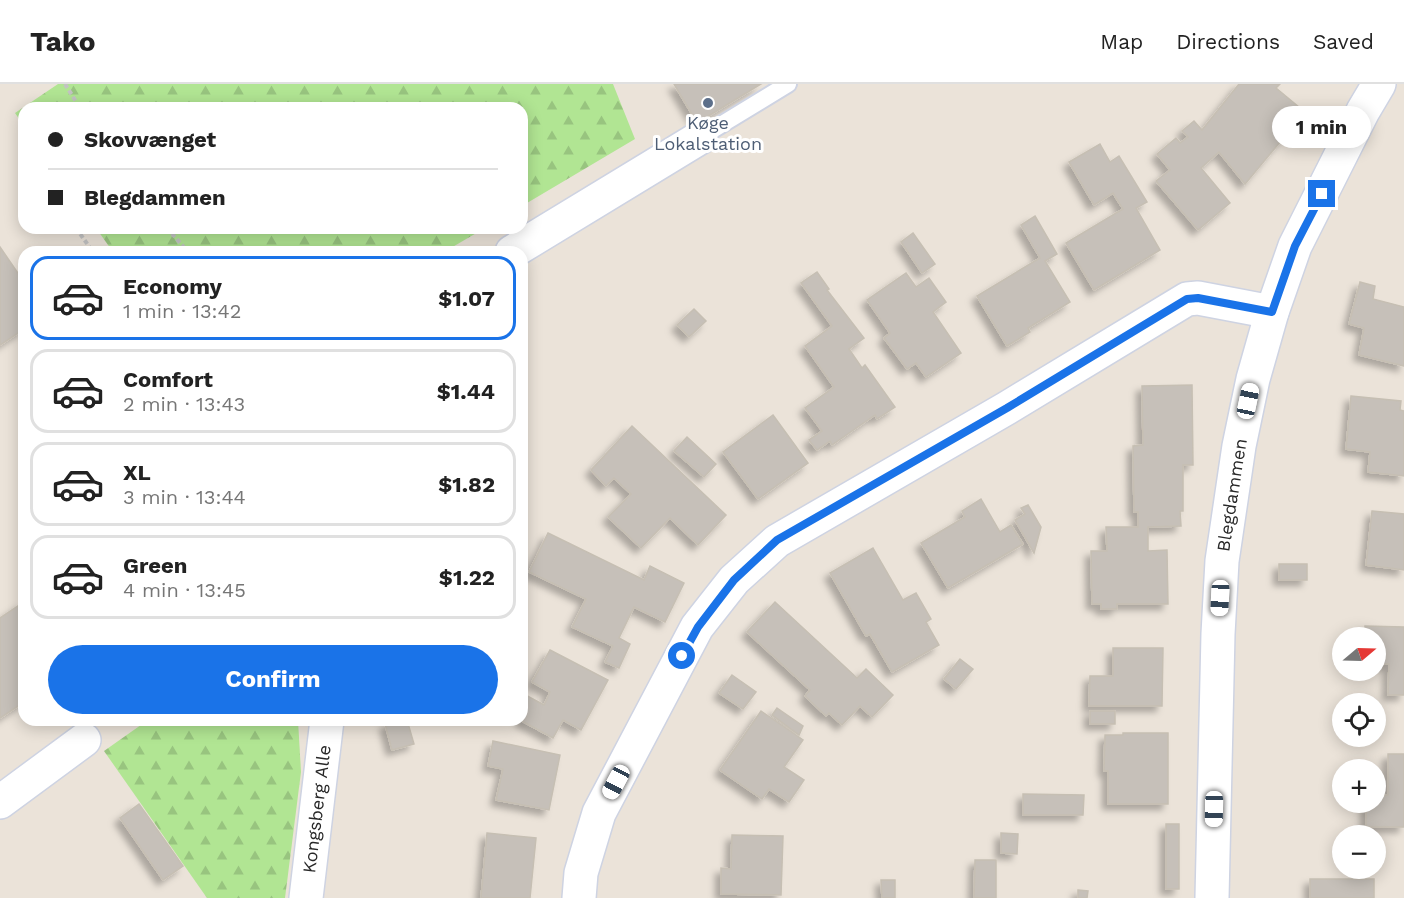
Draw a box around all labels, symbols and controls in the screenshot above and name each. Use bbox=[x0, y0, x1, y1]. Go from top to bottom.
text: Tako bbox=[30, 25, 95, 58]
text: Map bbox=[1100, 29, 1143, 54]
text: Directions bbox=[1176, 29, 1280, 54]
text: Saved bbox=[1313, 29, 1374, 54]
marker: Køge Lokalstation bbox=[701, 96, 715, 110]
callout: 1 min bbox=[1272, 107, 1372, 149]
place label: Køge Lokalstation bbox=[654, 112, 762, 154]
text: 1 min bbox=[1296, 115, 1347, 139]
text: Skovvænget bbox=[84, 127, 216, 152]
route end bbox=[1308, 180, 1335, 207]
text: Blegdammen bbox=[84, 185, 226, 210]
icon: car bbox=[51, 271, 105, 325]
text: Economy bbox=[123, 274, 222, 299]
text: $1.07 bbox=[438, 286, 495, 311]
text: 1 min · 13:42 bbox=[123, 299, 241, 323]
icon: car bbox=[51, 364, 105, 418]
text: Comfort bbox=[123, 367, 213, 392]
text: $1.44 bbox=[437, 379, 495, 404]
car bbox=[1235, 382, 1261, 420]
text: 2 min · 13:43 bbox=[123, 392, 245, 416]
street label: Blegdammen bbox=[1212, 437, 1251, 553]
icon: car bbox=[51, 457, 105, 511]
text: XL bbox=[123, 460, 151, 485]
text: $1.82 bbox=[438, 472, 495, 497]
text: 3 min · 13:44 bbox=[123, 485, 246, 509]
icon: car bbox=[51, 550, 105, 604]
text: Green bbox=[123, 553, 187, 578]
text: $1.22 bbox=[439, 565, 495, 590]
text: 4 min · 13:45 bbox=[123, 578, 246, 602]
car bbox=[1210, 580, 1230, 616]
north arrow bbox=[1332, 627, 1386, 681]
map controls bbox=[1332, 627, 1386, 879]
route start bbox=[668, 642, 695, 669]
button: Confirm bbox=[48, 645, 498, 714]
button: locate bbox=[1332, 693, 1386, 747]
street label: Kongsberg Alle bbox=[298, 744, 335, 874]
button: + bbox=[1332, 759, 1386, 813]
car bbox=[600, 762, 632, 802]
car bbox=[1205, 791, 1223, 827]
button: − bbox=[1332, 825, 1386, 879]

